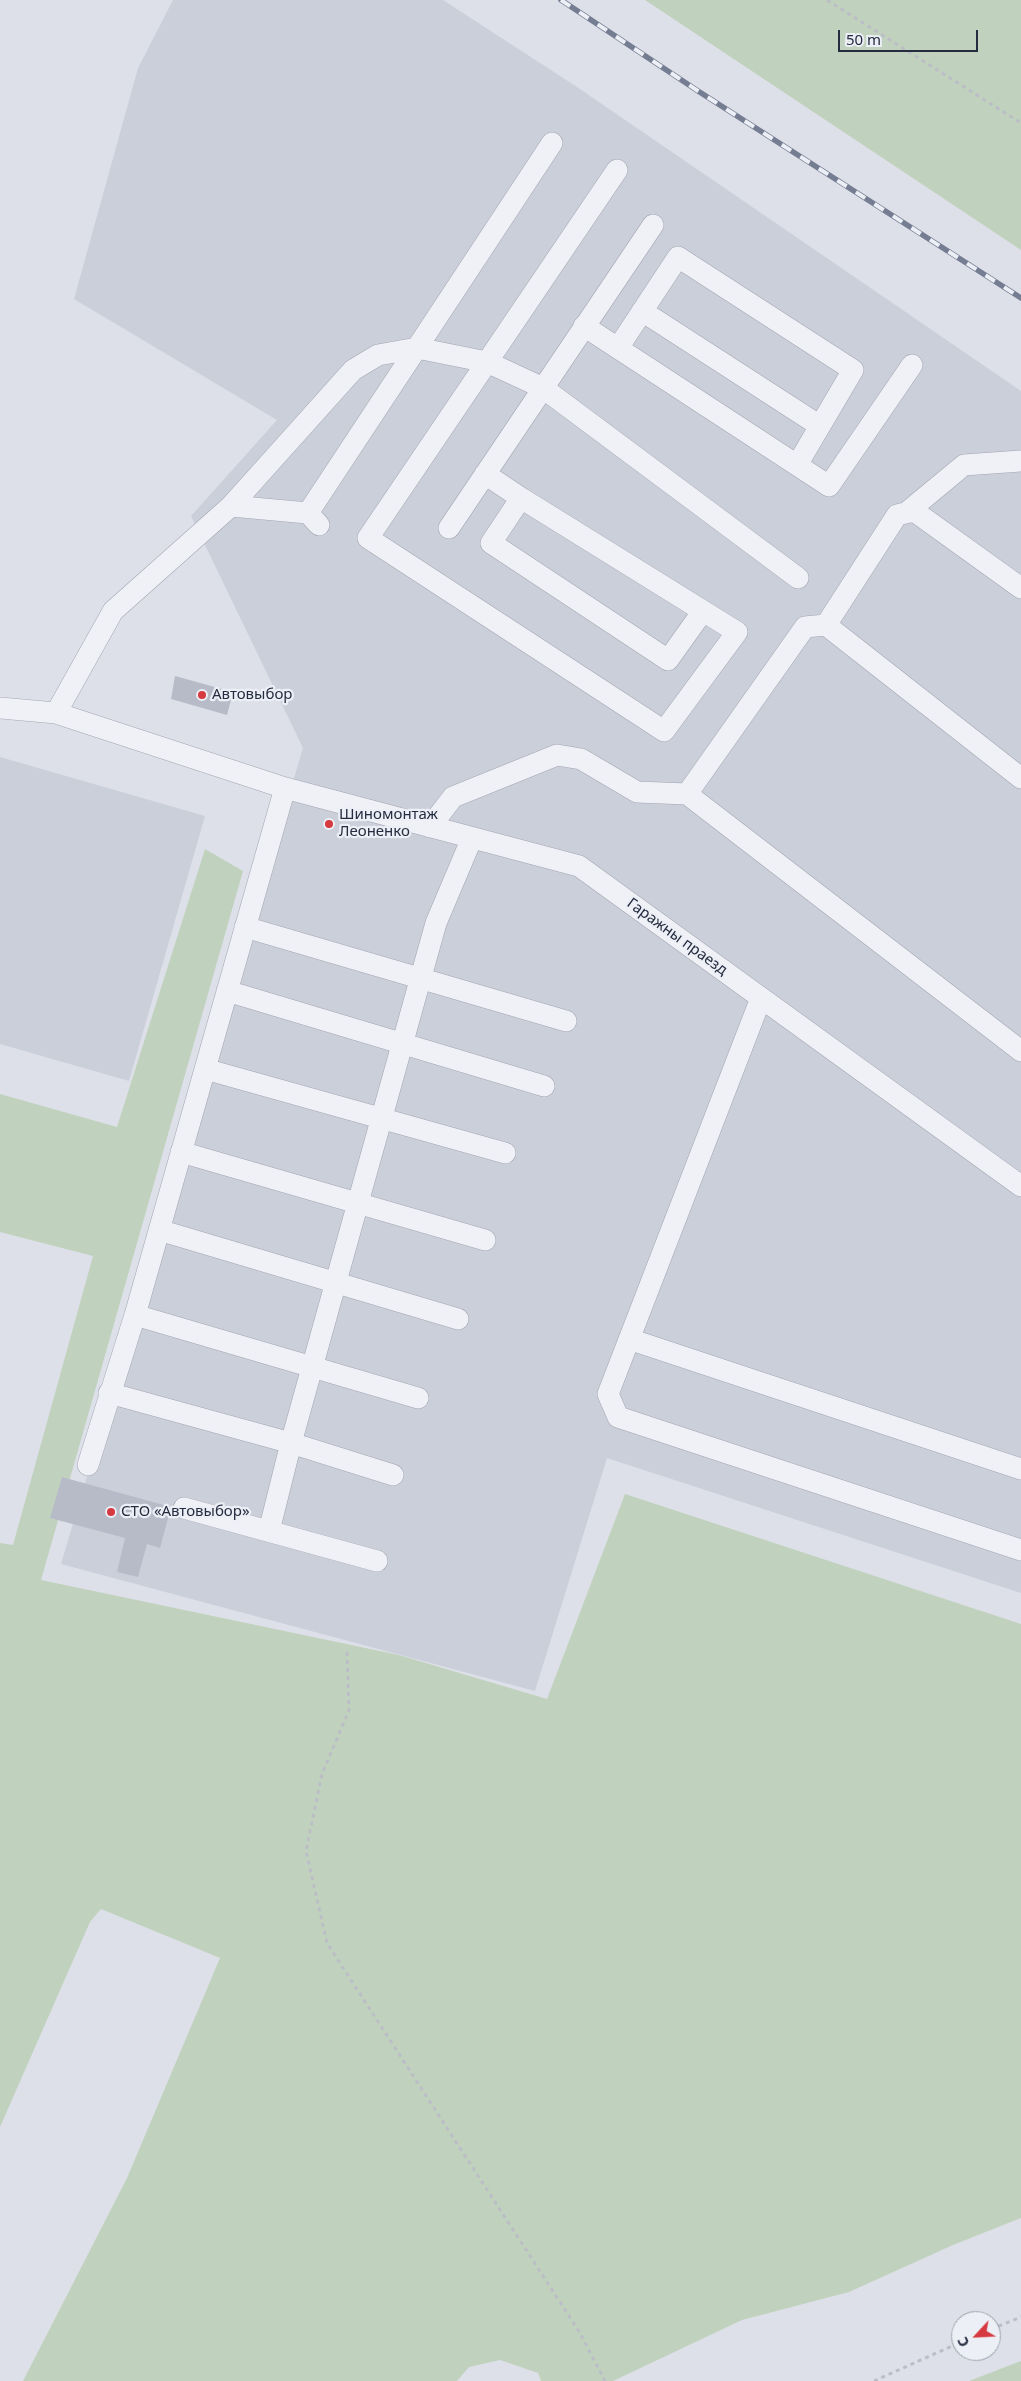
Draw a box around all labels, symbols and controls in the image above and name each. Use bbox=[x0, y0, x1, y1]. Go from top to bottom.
scale bar bbox=[841, 20, 981, 52]
text: 50 m bbox=[846, 29, 881, 49]
place label: Автовыбор bbox=[212, 686, 292, 704]
marker: Автовыбор bbox=[196, 689, 208, 701]
place label: Шиномонтаж Леоненко bbox=[339, 806, 438, 841]
marker: Шиномонтаж Леоненко bbox=[323, 818, 335, 830]
street label: Гаражны праезд bbox=[623, 895, 731, 979]
place label: СТО «Автовыбор» bbox=[121, 1503, 250, 1521]
marker: СТО «Автовыбор» bbox=[105, 1506, 117, 1518]
north arrow bbox=[951, 2311, 1001, 2361]
text: С bbox=[952, 2334, 973, 2350]

